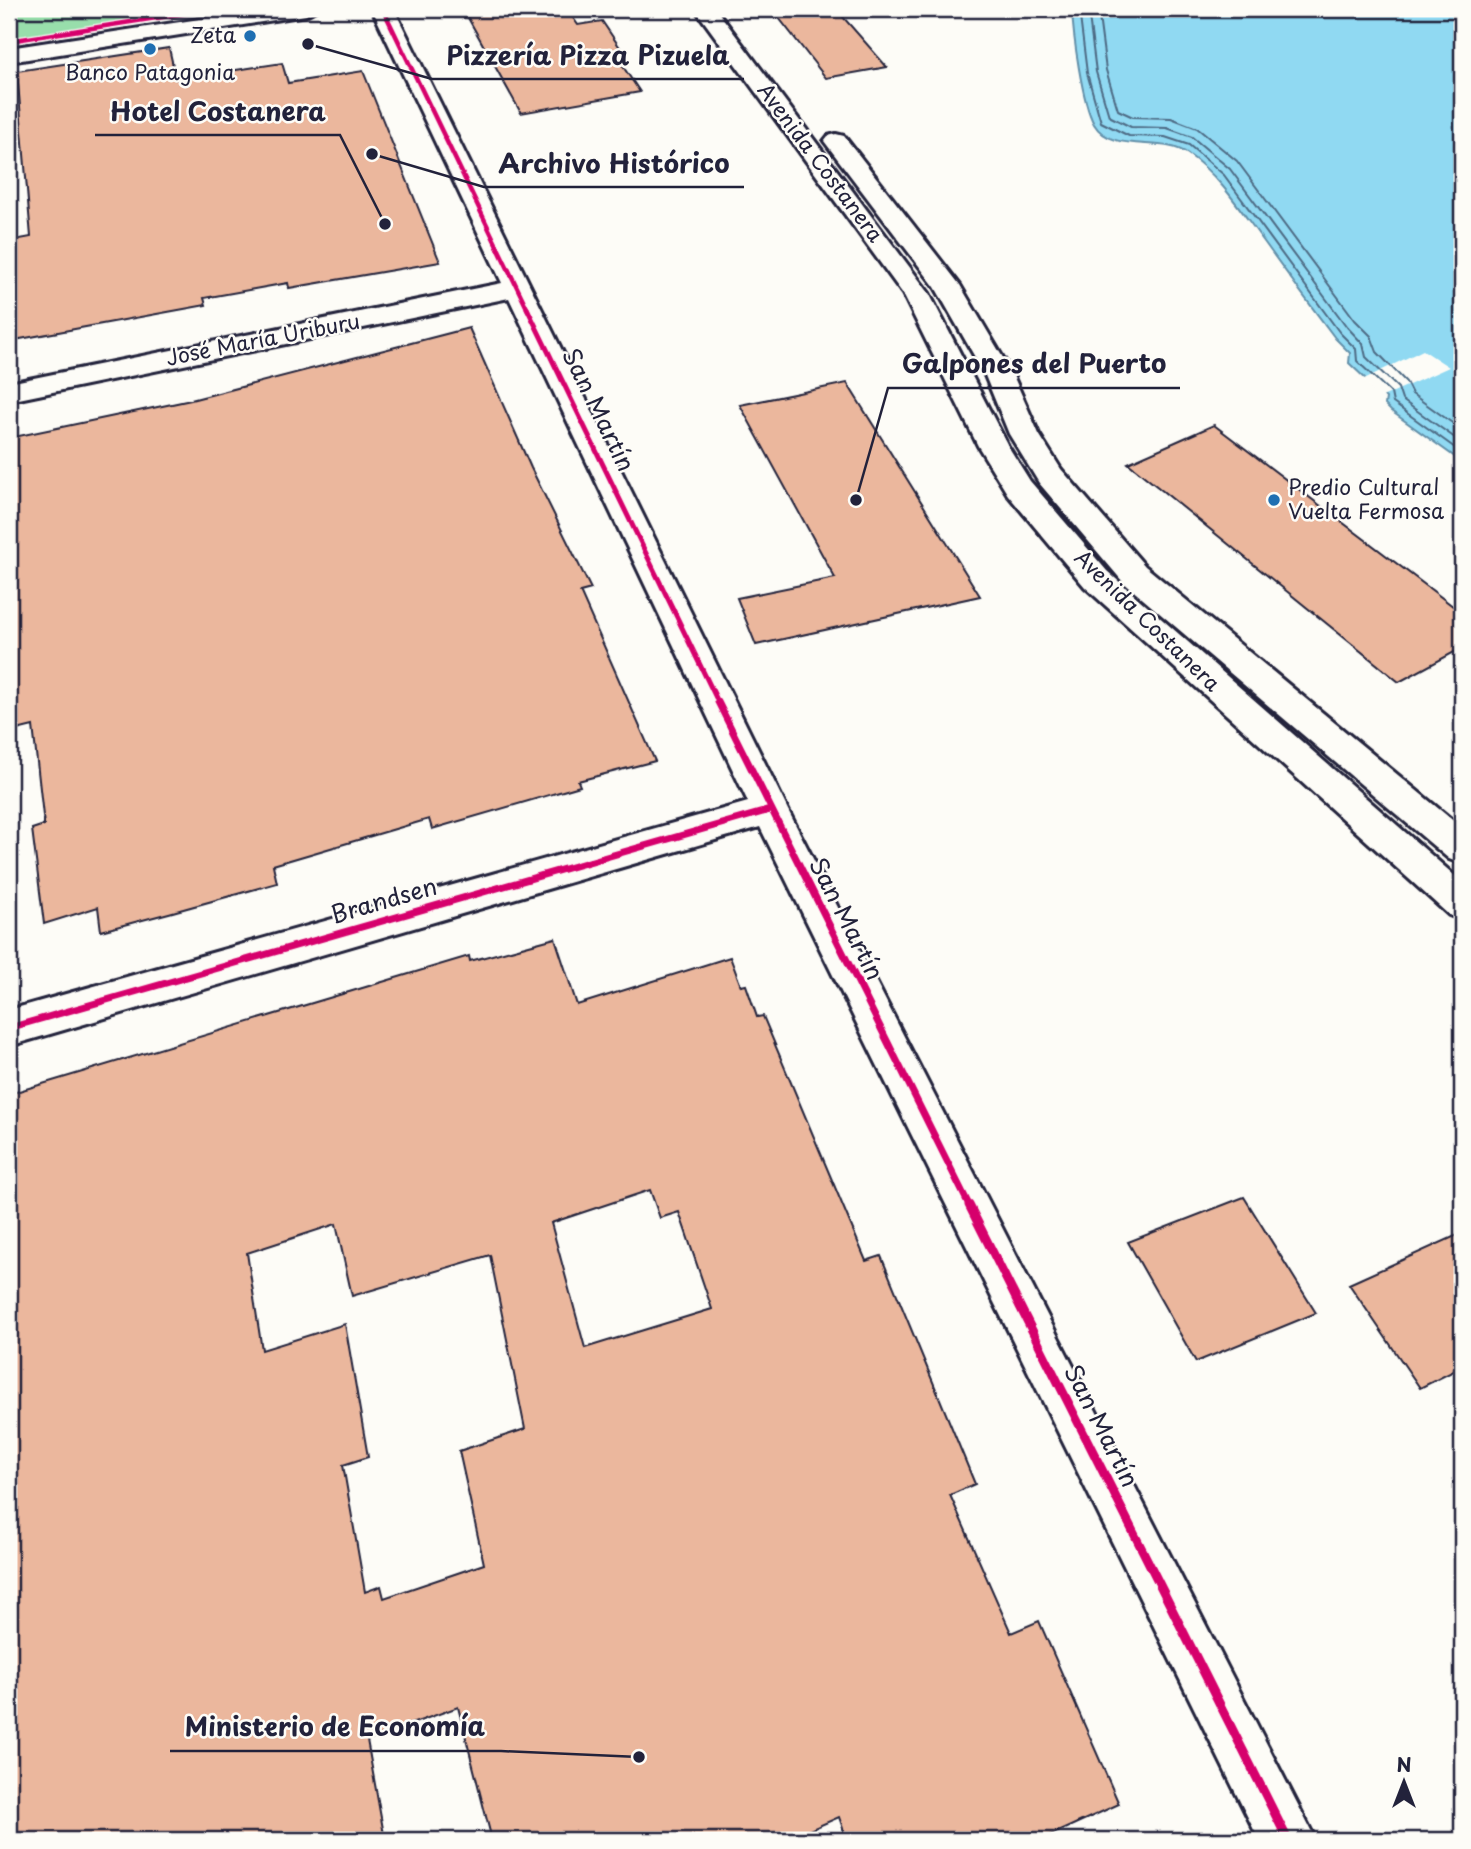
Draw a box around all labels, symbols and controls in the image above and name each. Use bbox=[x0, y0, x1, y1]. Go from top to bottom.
place label: Zeta bbox=[190, 18, 236, 50]
marker: Zeta bbox=[242, 28, 258, 44]
callout: Pizzería Pizza Pizuela bbox=[432, 32, 744, 79]
text: Pizzería Pizza Pizuela bbox=[446, 35, 730, 74]
marker: Banco Patagonia bbox=[142, 41, 158, 57]
place label: Banco Patagonia bbox=[65, 55, 235, 87]
street label: Avenida Costanera bbox=[751, 75, 892, 248]
callout: Hotel Costanera bbox=[95, 88, 340, 135]
text: Hotel Costanera bbox=[110, 91, 326, 130]
callout: Archivo Histórico bbox=[484, 140, 744, 187]
text: Archivo Histórico bbox=[498, 143, 730, 182]
street label: José María Uriburu bbox=[163, 304, 362, 373]
street label: San Martín bbox=[554, 341, 645, 477]
callout: Galpones del Puerto bbox=[888, 341, 1180, 388]
text: Galpones del Puerto bbox=[902, 343, 1166, 382]
place label: Predio Cultural Vuelta Fermosa bbox=[1288, 470, 1444, 526]
marker: Predio Cultural Vuelta Fermosa bbox=[1266, 492, 1282, 508]
street label: Avenida Costanera bbox=[1068, 541, 1229, 698]
street label: San Martín bbox=[801, 851, 894, 986]
street label: Brandsen bbox=[326, 867, 441, 931]
street label: San Martín bbox=[1056, 1358, 1149, 1493]
callout: Ministerio de Economía bbox=[170, 1704, 501, 1751]
text: Ministerio de Economía bbox=[185, 1706, 486, 1745]
north arrow bbox=[1370, 1748, 1440, 1818]
text: N bbox=[1396, 1750, 1412, 1778]

